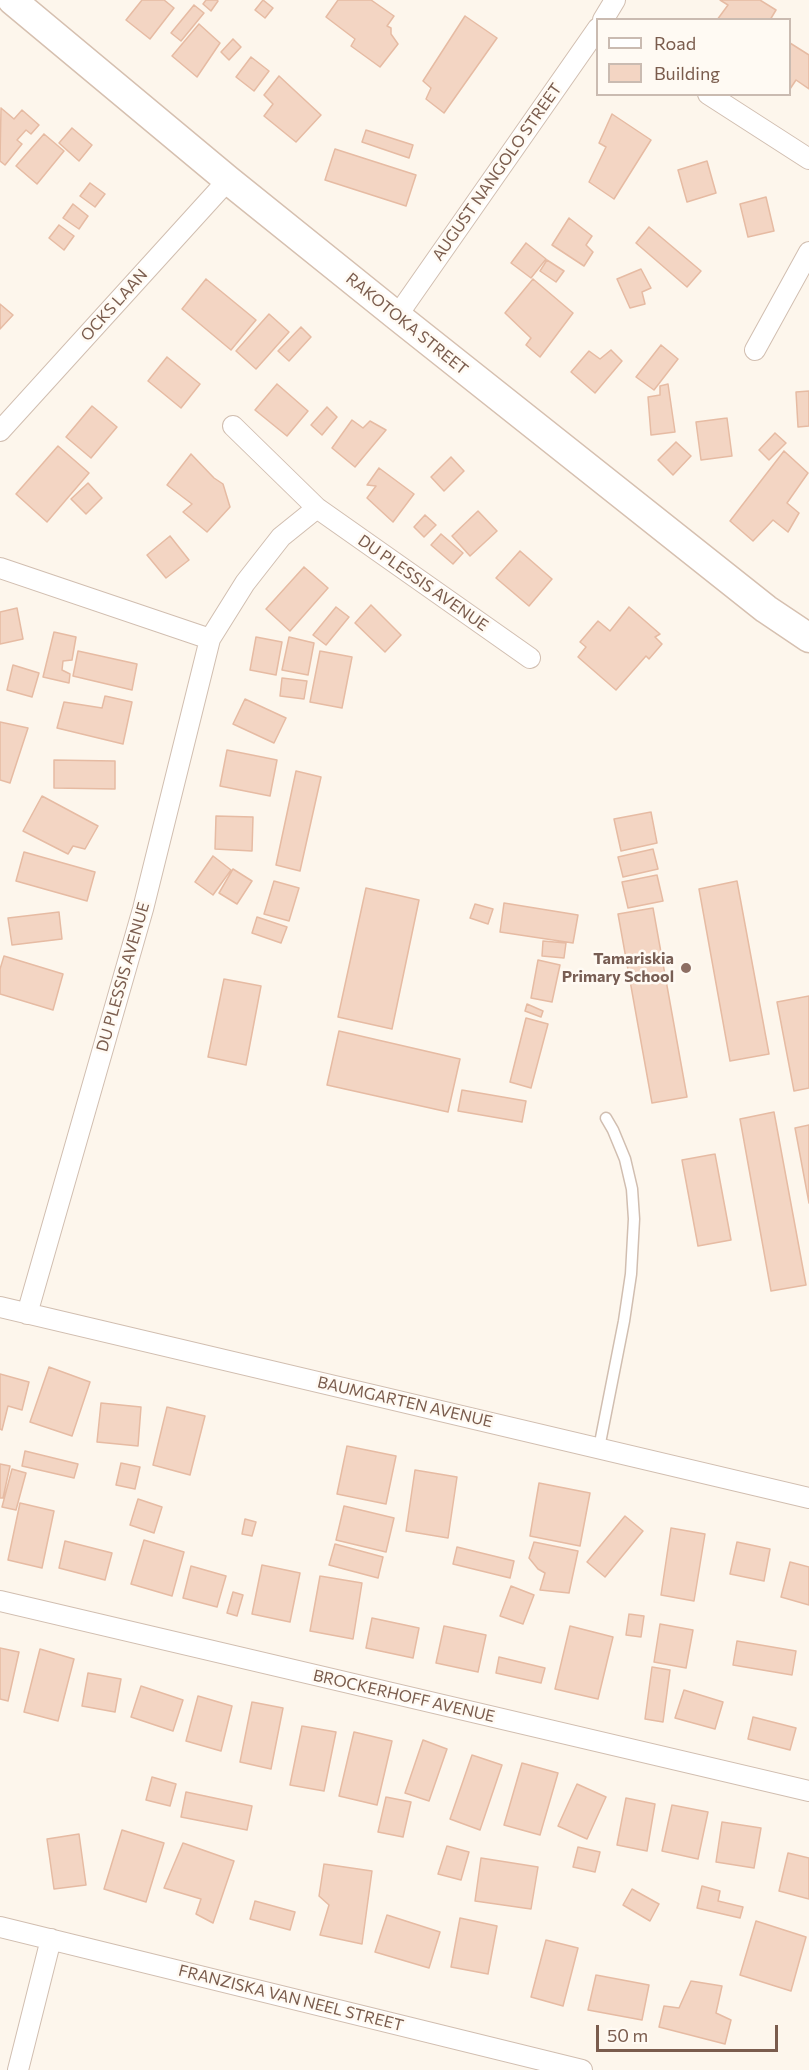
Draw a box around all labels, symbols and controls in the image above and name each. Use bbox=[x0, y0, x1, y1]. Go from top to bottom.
legend bbox=[596, 18, 791, 96]
text: Road bbox=[654, 32, 696, 54]
text: Building bbox=[654, 62, 720, 84]
street label: AUGUST NANGOLO STREET bbox=[428, 79, 566, 265]
street label: OCKS LAAN bbox=[77, 265, 151, 345]
street label: RAKOTOKA STREET bbox=[342, 269, 472, 379]
street label: DU PLESSIS AVENUE bbox=[354, 531, 492, 635]
street label: DU PLESSIS AVENUE bbox=[92, 900, 154, 1054]
place label: Tamariskia Primary School bbox=[562, 949, 674, 987]
marker: Tamariskia Primary School bbox=[679, 961, 693, 975]
street label: BAUMGARTEN AVENUE bbox=[316, 1373, 494, 1431]
street label: BROCKERHOFF AVENUE bbox=[311, 1666, 497, 1726]
street label: FRANZISKA VAN NEEL STREET bbox=[177, 1961, 405, 2035]
scale bar bbox=[599, 2013, 780, 2051]
text: 50 m bbox=[607, 2024, 648, 2046]

